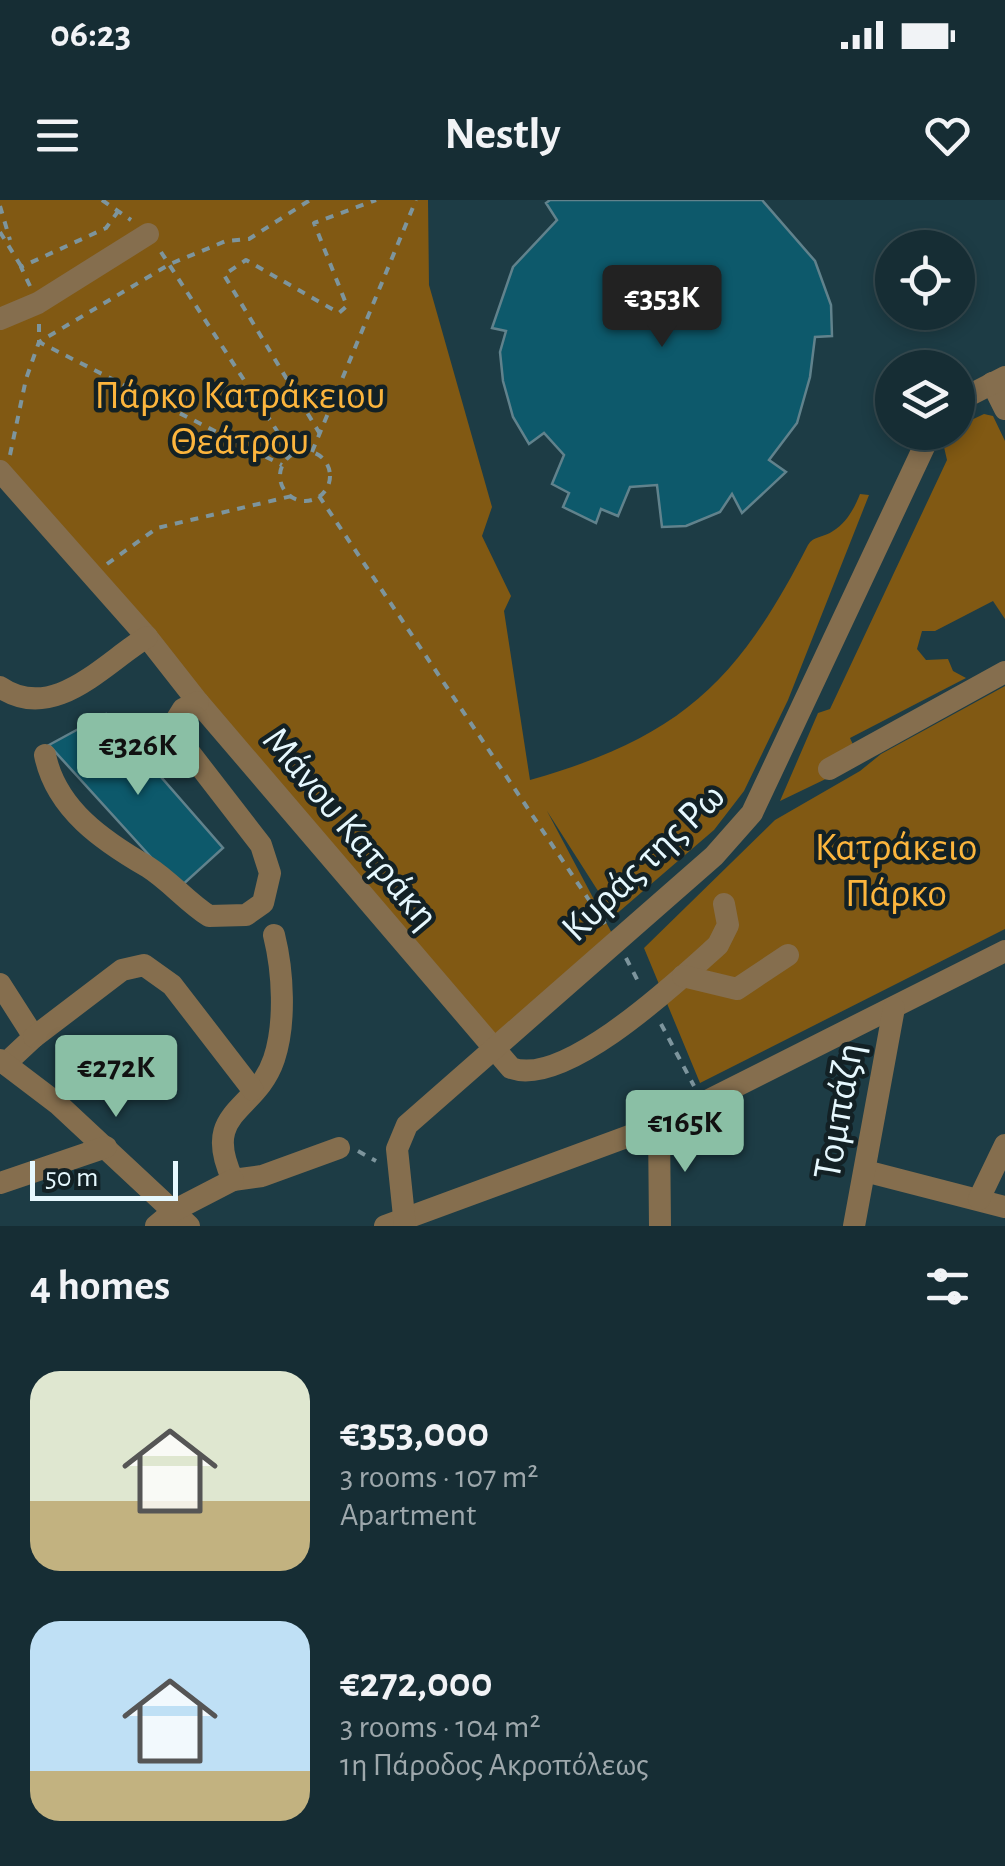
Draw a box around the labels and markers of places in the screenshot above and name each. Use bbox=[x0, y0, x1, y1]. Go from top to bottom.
pin: €353K bbox=[592, 265, 732, 350]
pin: €326K bbox=[68, 713, 208, 798]
pin: €272K bbox=[46, 1035, 186, 1120]
pin: €165K bbox=[615, 1090, 755, 1175]

